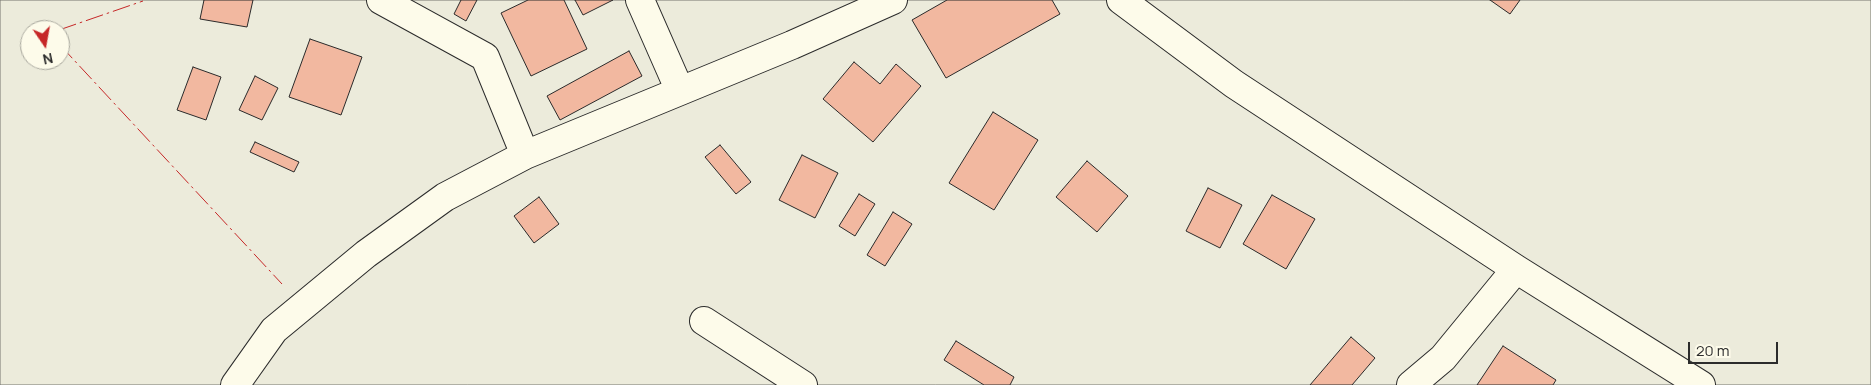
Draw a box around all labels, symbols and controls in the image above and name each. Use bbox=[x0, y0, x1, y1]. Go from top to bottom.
north arrow bbox=[20, 20, 70, 70]
text: N bbox=[41, 49, 55, 70]
scale bar bbox=[1691, 332, 1781, 364]
text: 20 m bbox=[1696, 340, 1729, 361]

